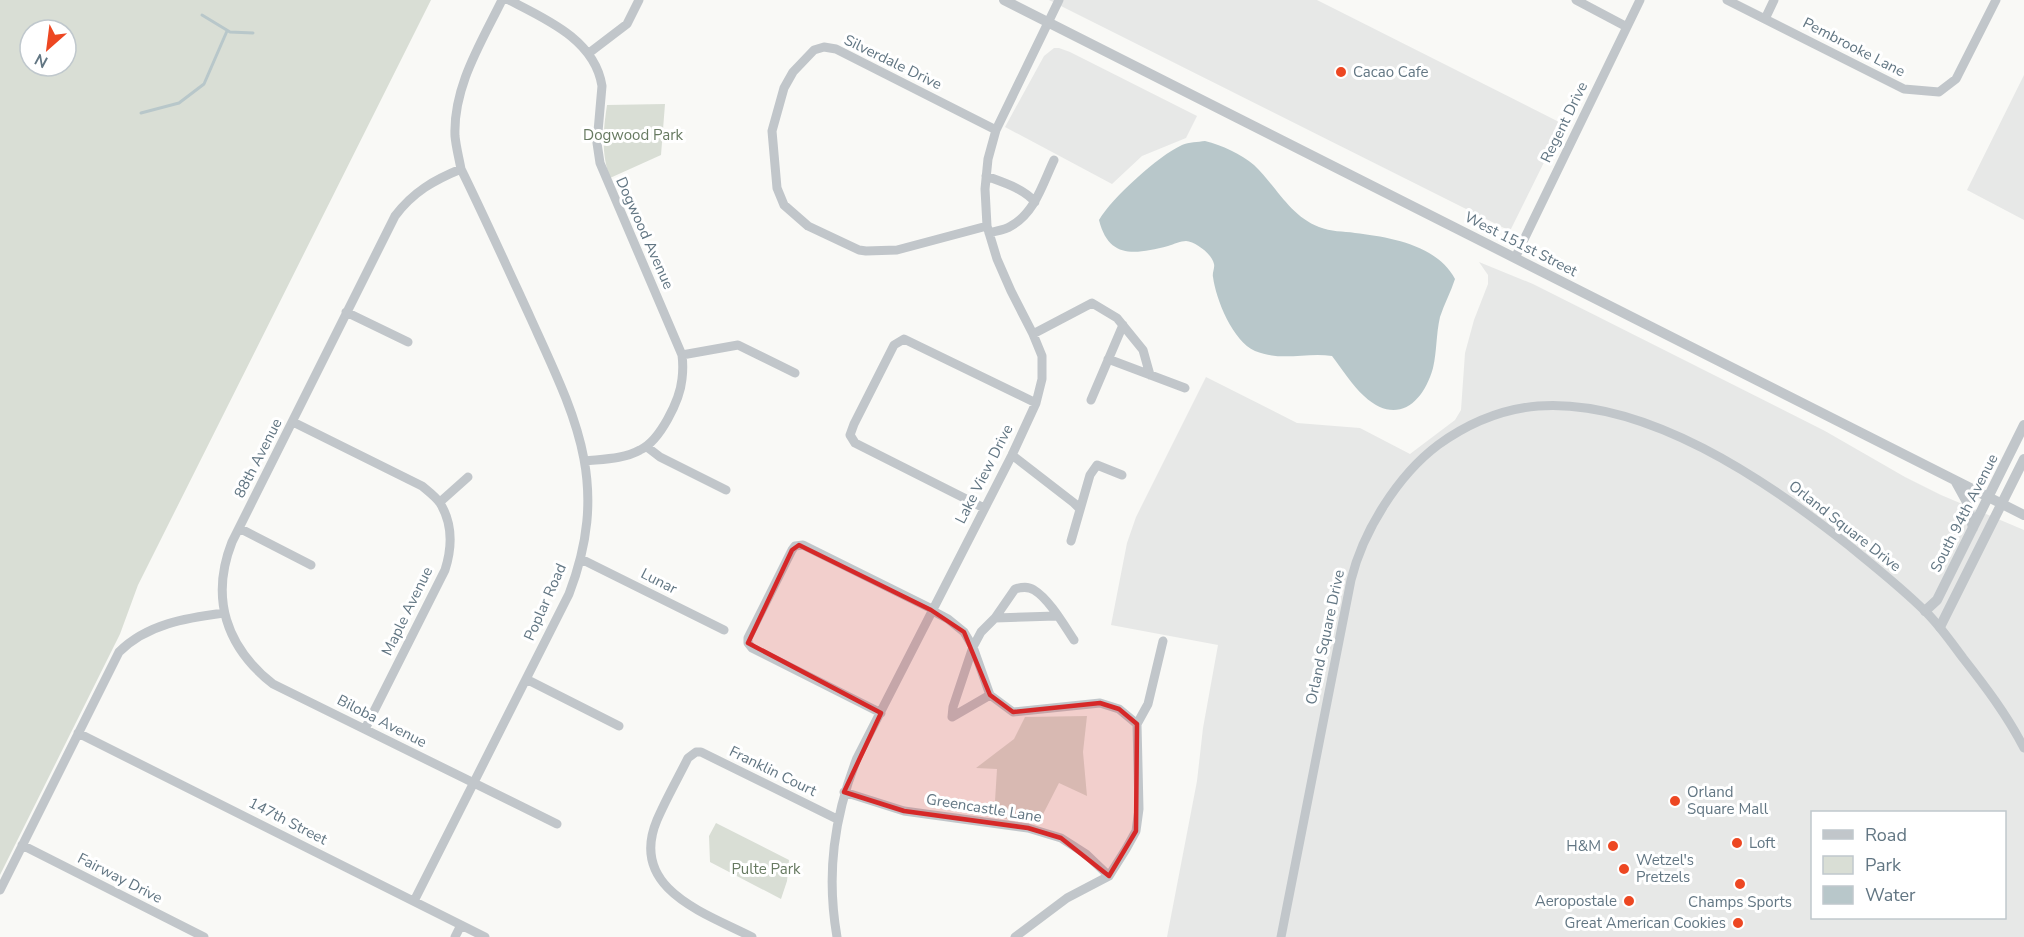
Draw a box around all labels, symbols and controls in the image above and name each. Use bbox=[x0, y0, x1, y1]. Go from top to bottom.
street label: Pembrooke Lane bbox=[1799, 13, 1909, 81]
north arrow bbox=[18, 18, 78, 78]
street label: Silverdale Drive bbox=[841, 30, 945, 94]
text: N bbox=[31, 48, 52, 73]
place label: Cacao Cafe bbox=[1353, 62, 1428, 82]
marker: Cacao Cafe bbox=[1334, 65, 1348, 79]
street label: Regent Drive bbox=[1536, 78, 1592, 166]
park label: Dogwood Park bbox=[583, 125, 683, 145]
street label: Dogwood Avenue bbox=[611, 174, 679, 292]
street label: West 151st Street bbox=[1461, 207, 1581, 281]
street label: 88th Avenue bbox=[229, 415, 287, 501]
street label: Lake View Drive bbox=[950, 421, 1018, 527]
street label: South 94th Avenue bbox=[1926, 450, 2002, 576]
street label: Orland Square Drive bbox=[1785, 476, 1905, 576]
street label: Poplar Road bbox=[519, 560, 571, 644]
street label: Maple Avenue bbox=[377, 563, 437, 659]
street label: Lunar bbox=[637, 563, 681, 599]
street label: Orland Square Drive bbox=[1301, 568, 1349, 706]
street label: Biloba Avenue bbox=[334, 690, 430, 752]
street label: Franklin Court bbox=[726, 741, 821, 801]
place label: Orland Square Mall bbox=[1687, 782, 1769, 819]
street label: Greencastle Lane bbox=[925, 789, 1043, 827]
street label: 147th Street bbox=[245, 793, 331, 850]
marker: Orland Square Mall bbox=[1668, 794, 1682, 808]
legend bbox=[1811, 811, 2006, 919]
text: Road bbox=[1865, 823, 1907, 847]
place label: Loft bbox=[1749, 833, 1776, 853]
place label: H&M bbox=[1566, 836, 1601, 856]
marker: Loft bbox=[1730, 836, 1744, 850]
marker: H&M bbox=[1606, 839, 1620, 853]
street label: Fairway Drive bbox=[74, 848, 166, 908]
place label: Wetzel's Pretzels bbox=[1636, 850, 1694, 887]
text: Park bbox=[1865, 853, 1902, 877]
park label: Pulte Park bbox=[731, 859, 801, 879]
marker: Wetzel's Pretzels bbox=[1617, 862, 1631, 876]
marker: Champs Sports bbox=[1733, 877, 1747, 891]
text: Water bbox=[1865, 883, 1916, 907]
place label: Aeropostale bbox=[1535, 891, 1617, 911]
place label: Champs Sports bbox=[1688, 892, 1792, 912]
marker: Aeropostale bbox=[1622, 894, 1636, 908]
place label: Great American Cookies bbox=[1565, 913, 1726, 933]
marker: Great American Cookies bbox=[1731, 916, 1745, 930]

